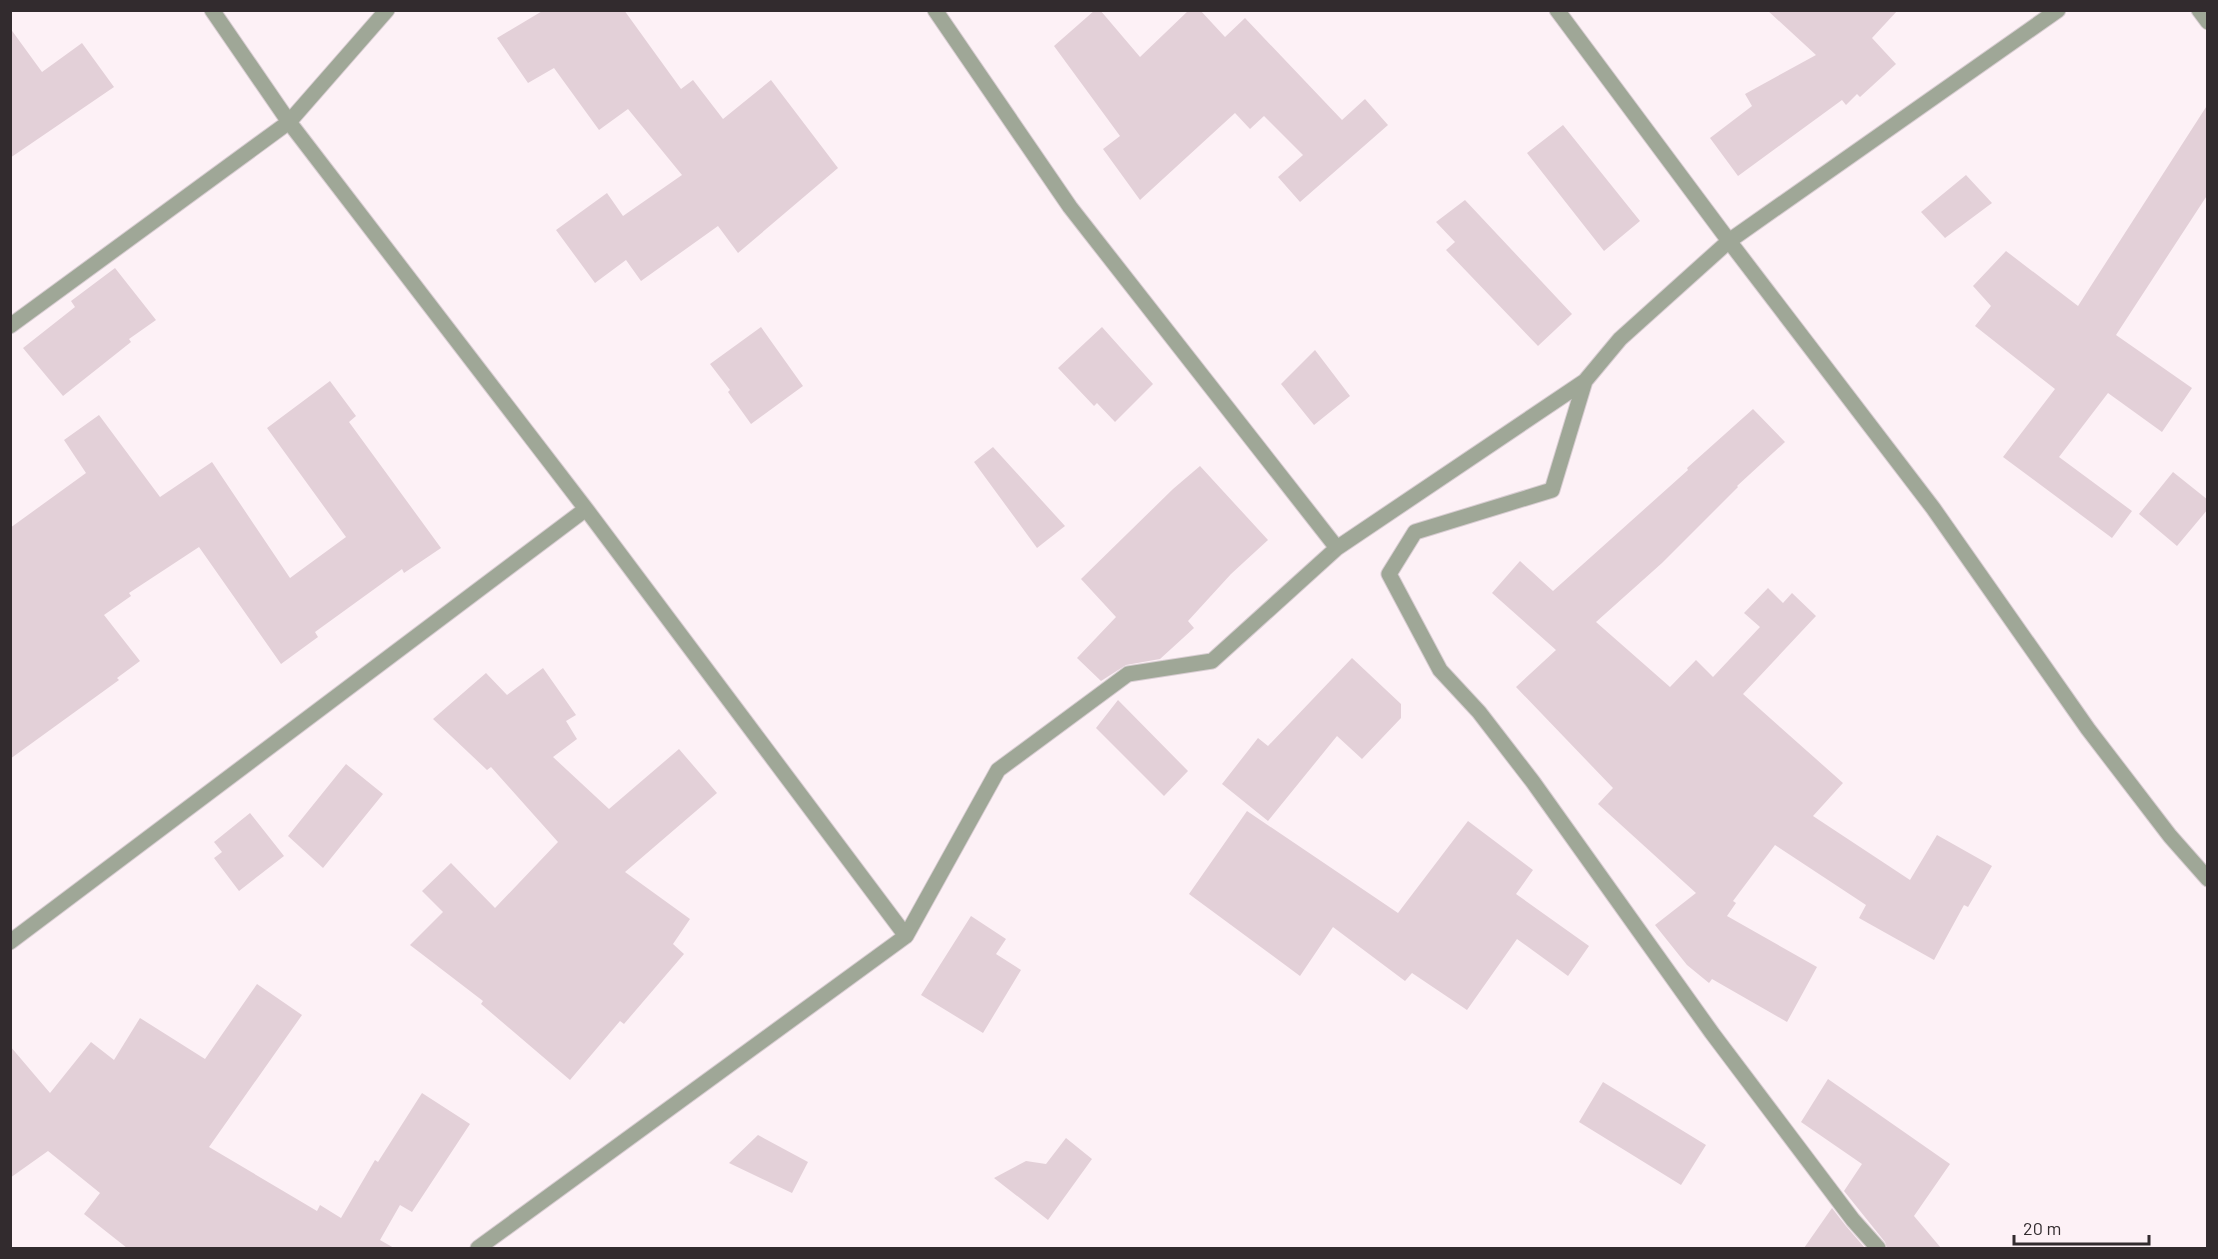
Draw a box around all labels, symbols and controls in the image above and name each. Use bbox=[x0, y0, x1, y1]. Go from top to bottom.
scale bar bbox=[2014, 1208, 2149, 1246]
text: 20 m bbox=[2023, 1217, 2061, 1239]

